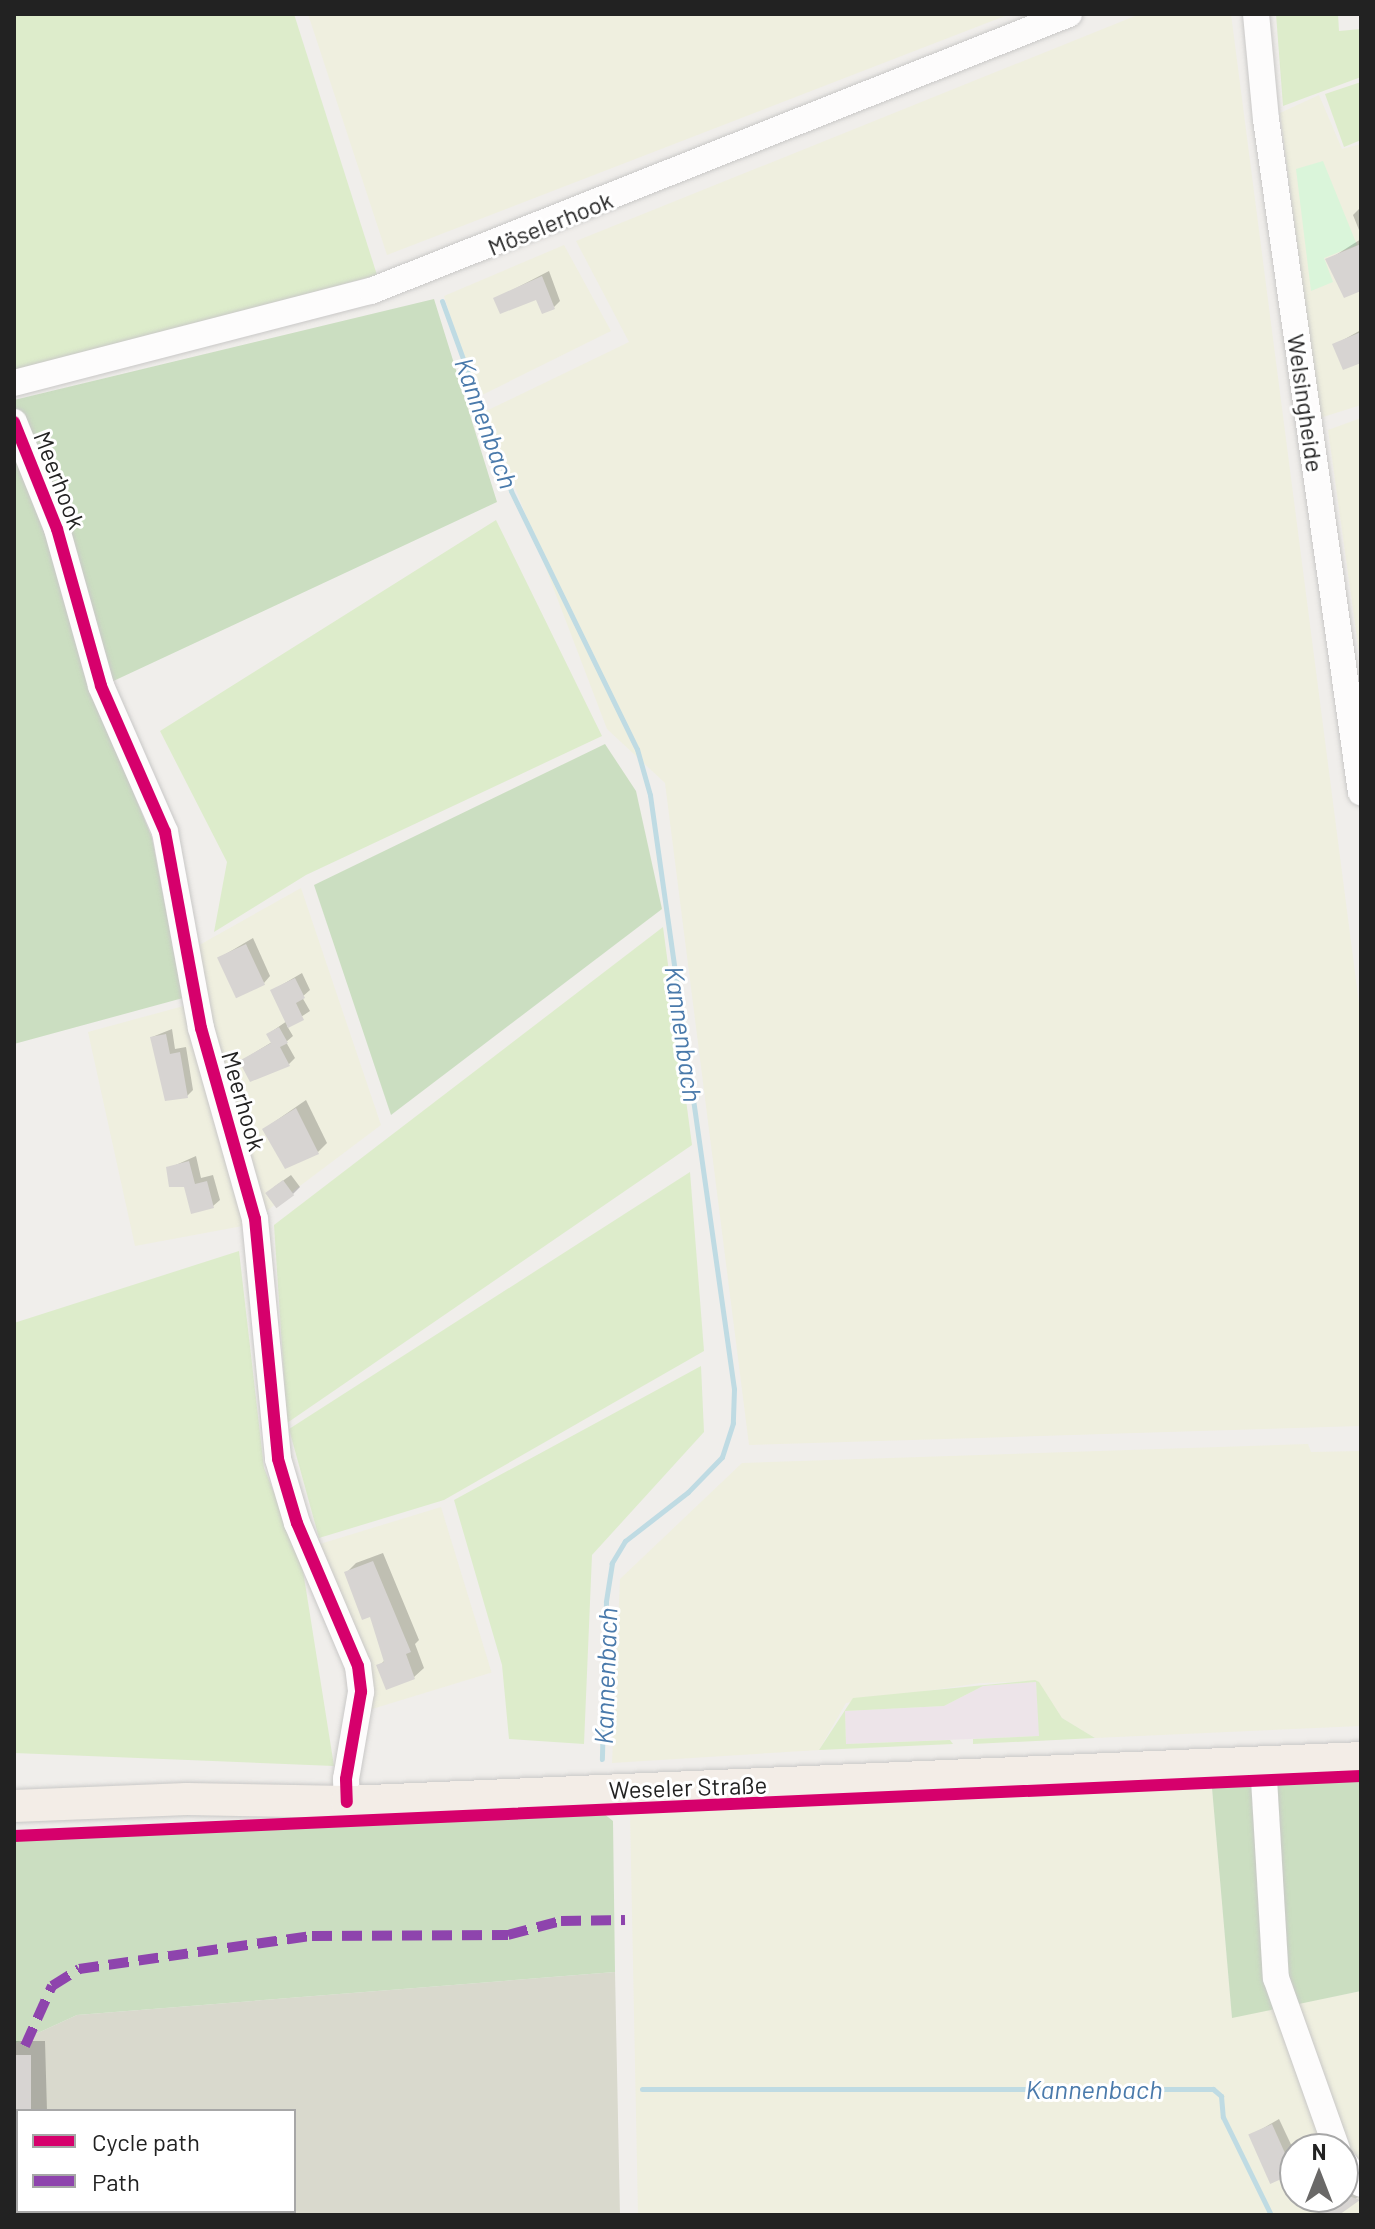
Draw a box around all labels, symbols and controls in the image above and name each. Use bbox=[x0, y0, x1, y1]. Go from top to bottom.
street label: Möselerhook bbox=[483, 185, 617, 261]
street label: Welsingheide bbox=[1282, 332, 1330, 474]
water label: Kannenbach bbox=[449, 353, 525, 493]
street label: Meerhook bbox=[28, 427, 92, 533]
water label: Kannenbach bbox=[659, 964, 709, 1104]
street label: Meerhook bbox=[216, 1048, 272, 1154]
water label: Kannenbach bbox=[587, 1607, 623, 1745]
street label: Weseler Straße bbox=[608, 1770, 768, 1804]
water label: Kannenbach bbox=[1025, 2073, 1163, 2105]
legend bbox=[16, 2109, 296, 2213]
text: Cycle path bbox=[92, 2127, 200, 2156]
north arrow bbox=[1279, 2133, 1359, 2213]
text: N bbox=[1312, 2138, 1326, 2164]
text: Path bbox=[92, 2167, 140, 2196]

